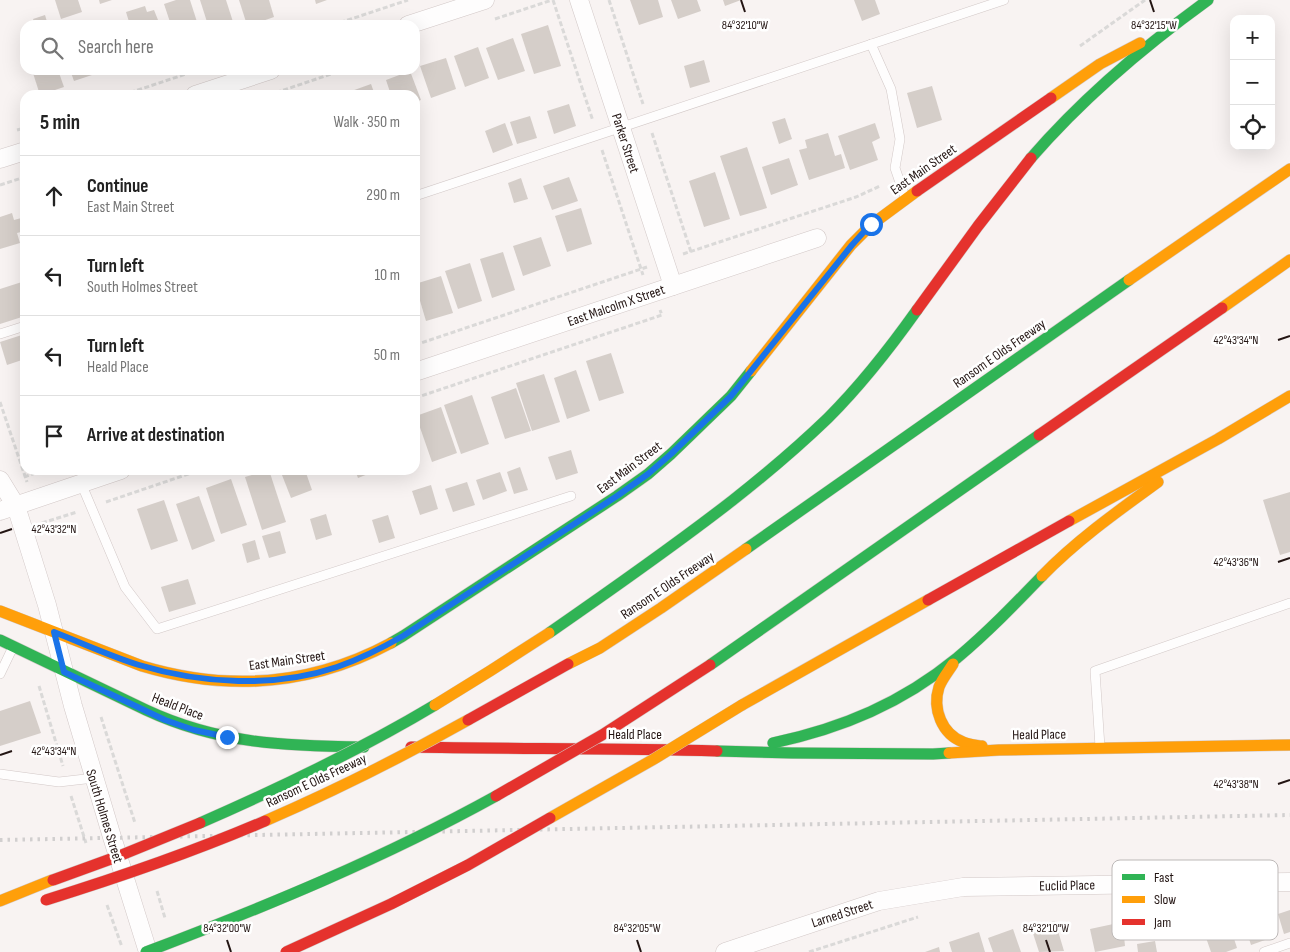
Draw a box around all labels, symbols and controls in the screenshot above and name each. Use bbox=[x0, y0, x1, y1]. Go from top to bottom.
map controls bbox=[1230, 15, 1275, 150]
button: + bbox=[1230, 15, 1275, 60]
text: 84°32'10"W bbox=[722, 18, 768, 33]
text: 84°32'15"W bbox=[1131, 18, 1177, 33]
search box bbox=[20, 20, 420, 75]
icon: search bbox=[38, 34, 66, 62]
text: Search here bbox=[78, 36, 154, 59]
button: − bbox=[1230, 60, 1275, 105]
button: locate bbox=[1230, 105, 1275, 150]
text: 5 min bbox=[40, 110, 80, 135]
street label: Parker Street bbox=[608, 111, 643, 175]
text: Walk · 350 m bbox=[333, 113, 400, 132]
street label: East Main Street bbox=[887, 140, 960, 198]
text: Continue bbox=[87, 175, 148, 198]
icon: ahead bbox=[40, 182, 68, 210]
text: 290 m bbox=[366, 186, 400, 205]
text: East Main Street bbox=[87, 198, 174, 217]
route start bbox=[860, 213, 883, 236]
text: Turn left bbox=[87, 255, 144, 278]
icon: left bbox=[40, 262, 68, 290]
text: 10 m bbox=[374, 266, 400, 285]
text: South Holmes Street bbox=[87, 278, 198, 297]
street label: East Malcolm X Street bbox=[565, 281, 667, 330]
street label: Ransom E Olds Freeway bbox=[950, 315, 1049, 392]
text: 42°43'34"N bbox=[1214, 333, 1258, 348]
text: Turn left bbox=[87, 335, 144, 358]
icon: left bbox=[40, 342, 68, 370]
text: 50 m bbox=[374, 346, 400, 365]
text: Heald Place bbox=[87, 358, 149, 377]
icon: arrive bbox=[40, 422, 68, 450]
text: Arrive at destination bbox=[87, 424, 225, 447]
street label: East Main Street bbox=[594, 438, 665, 497]
text: 42°43'32"N bbox=[32, 522, 76, 537]
street label: Ransom E Olds Freeway bbox=[617, 548, 718, 623]
text: 42°43'36"N bbox=[1213, 555, 1259, 570]
street label: East Main Street bbox=[248, 647, 326, 674]
street label: Heald Place bbox=[150, 689, 206, 724]
route end bbox=[216, 726, 239, 749]
street label: Heald Place bbox=[608, 726, 662, 743]
street label: Heald Place bbox=[1012, 726, 1066, 743]
text: 42°43'34"N bbox=[32, 744, 76, 759]
street label: Ransom E Olds Freeway bbox=[263, 749, 370, 811]
street label: South Holmes Street bbox=[82, 767, 127, 865]
text: 42°43'38"N bbox=[1213, 777, 1259, 792]
legend bbox=[1112, 860, 1278, 940]
text: Fast bbox=[1154, 869, 1174, 886]
street label: Euclid Place bbox=[1039, 877, 1095, 894]
text: Slow bbox=[1154, 891, 1176, 908]
street label: Larned Street bbox=[809, 896, 875, 931]
text: Jam bbox=[1153, 914, 1171, 931]
text: 84°32'00"W bbox=[203, 921, 251, 936]
text: 84°32'05"W bbox=[614, 921, 661, 936]
text: 84°32'10"W bbox=[1023, 921, 1069, 936]

